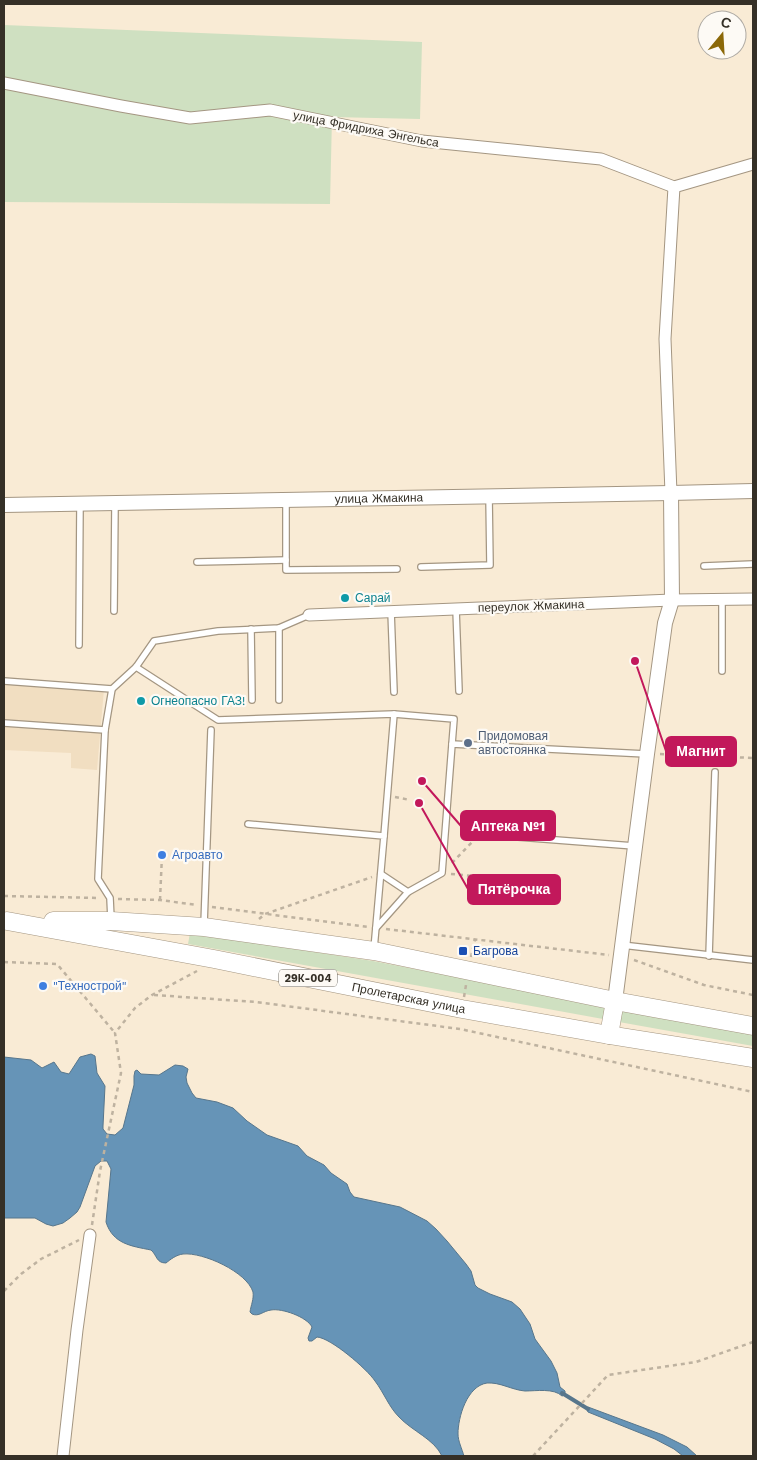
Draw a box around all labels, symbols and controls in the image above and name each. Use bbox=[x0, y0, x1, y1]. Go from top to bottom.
north arrow bbox=[697, 10, 747, 60]
text: С bbox=[719, 13, 733, 32]
street label: улица Фридриха Энгельса bbox=[292, 108, 440, 150]
street label: улица Жмакина bbox=[335, 490, 424, 506]
place label: Сарай bbox=[355, 591, 391, 605]
marker: Сарай bbox=[339, 592, 351, 604]
street label: переулок Жмакина bbox=[478, 597, 585, 615]
place label: Огнеопасно ГАЗ! bbox=[151, 694, 245, 708]
marker: Огнеопасно ГАЗ! bbox=[135, 695, 147, 707]
place label: Придомовая автостоянка bbox=[478, 729, 548, 757]
marker: Придомовая автостоянка bbox=[462, 737, 474, 749]
callout: Магнит bbox=[666, 737, 736, 766]
text: Магнит bbox=[676, 743, 726, 759]
callout: Аптека №1 bbox=[461, 811, 555, 840]
text: Аптека №1 bbox=[471, 818, 545, 834]
place label: Агроавто bbox=[172, 848, 223, 862]
marker: Агроавто bbox=[156, 849, 168, 861]
callout: Пятёрочка bbox=[468, 875, 560, 904]
text: Пятёрочка bbox=[478, 881, 550, 897]
place label: Багрова bbox=[473, 944, 519, 958]
marker: Багрова bbox=[457, 945, 469, 957]
road number: 29К-004 bbox=[279, 970, 337, 986]
place label: "Технострой" bbox=[53, 979, 127, 993]
marker: "Технострой" bbox=[37, 980, 49, 992]
street label: Пролетарская улица bbox=[351, 980, 467, 1017]

